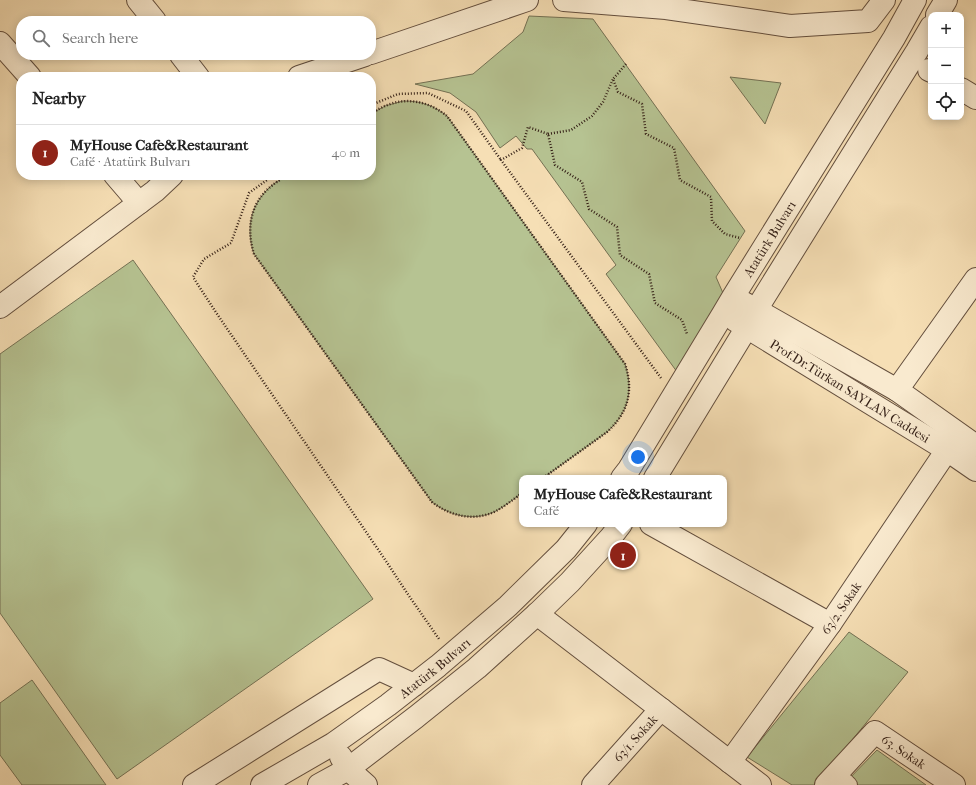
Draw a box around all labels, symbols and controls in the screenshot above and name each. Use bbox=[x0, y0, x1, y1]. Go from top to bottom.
map controls bbox=[928, 12, 964, 120]
button: + bbox=[928, 12, 964, 48]
search box bbox=[16, 16, 376, 60]
icon: search bbox=[30, 27, 52, 49]
text: Search here bbox=[62, 29, 138, 47]
button: − bbox=[928, 48, 964, 84]
button: locate bbox=[928, 84, 964, 120]
text: Nearby bbox=[32, 88, 86, 108]
text: MyHouse Cafe&Restaurant bbox=[70, 136, 248, 154]
text: 1 bbox=[43, 145, 47, 160]
text: 40 m bbox=[332, 145, 360, 160]
text: Café · Atatürk Bulvarı bbox=[70, 154, 190, 169]
street label: Atatürk Bulvarı bbox=[739, 198, 799, 280]
street label: Prof.Dr.Türkan SAYLAN Caddesi bbox=[767, 336, 933, 445]
your location bbox=[628, 447, 648, 467]
popup bbox=[519, 475, 727, 527]
text: MyHouse Cafe&Restaurant bbox=[534, 485, 712, 503]
text: Café bbox=[534, 503, 559, 518]
pin: 1 bbox=[610, 540, 636, 570]
street label: 63/2. Sokak bbox=[818, 578, 864, 637]
street label: Atatürk Bulvarı bbox=[395, 634, 473, 702]
street label: 63/1. Sokak bbox=[610, 711, 660, 765]
street label: 63. Sokak bbox=[879, 731, 929, 772]

